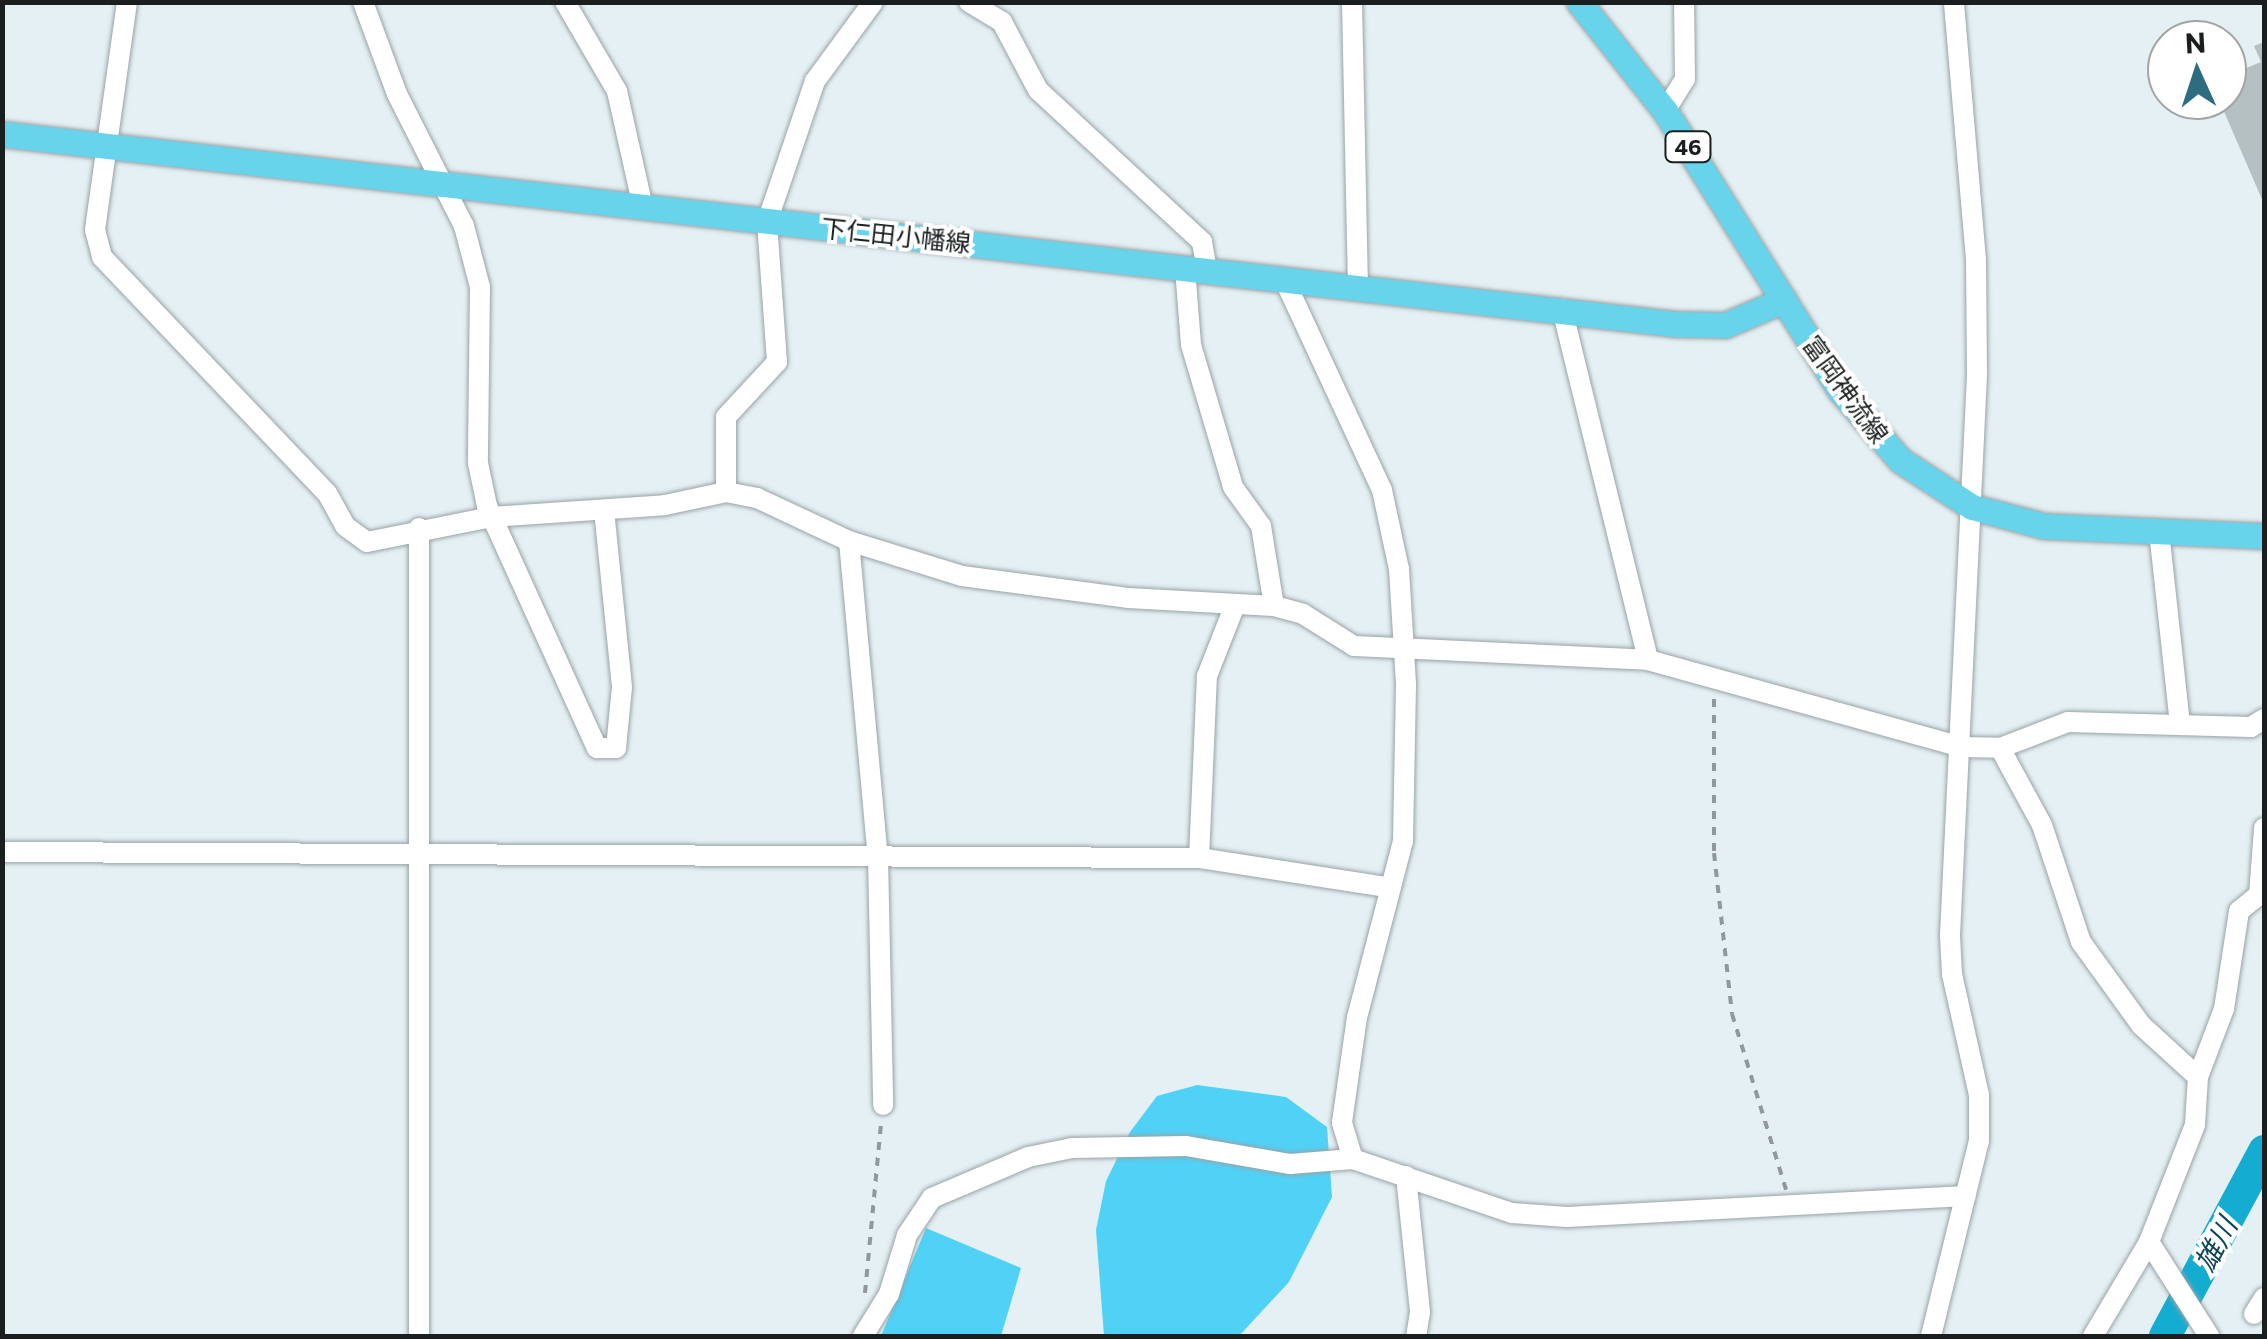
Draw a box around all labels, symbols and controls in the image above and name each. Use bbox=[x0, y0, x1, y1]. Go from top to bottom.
north arrow bbox=[2147, 20, 2247, 120]
text: N bbox=[2184, 25, 2207, 60]
road number: 46 bbox=[1663, 130, 1713, 164]
street label: 下仁田小幡線 bbox=[820, 212, 972, 258]
street label: 富岡神流線 bbox=[1797, 330, 1895, 448]
water label: 雄川 bbox=[2187, 1211, 2243, 1277]

